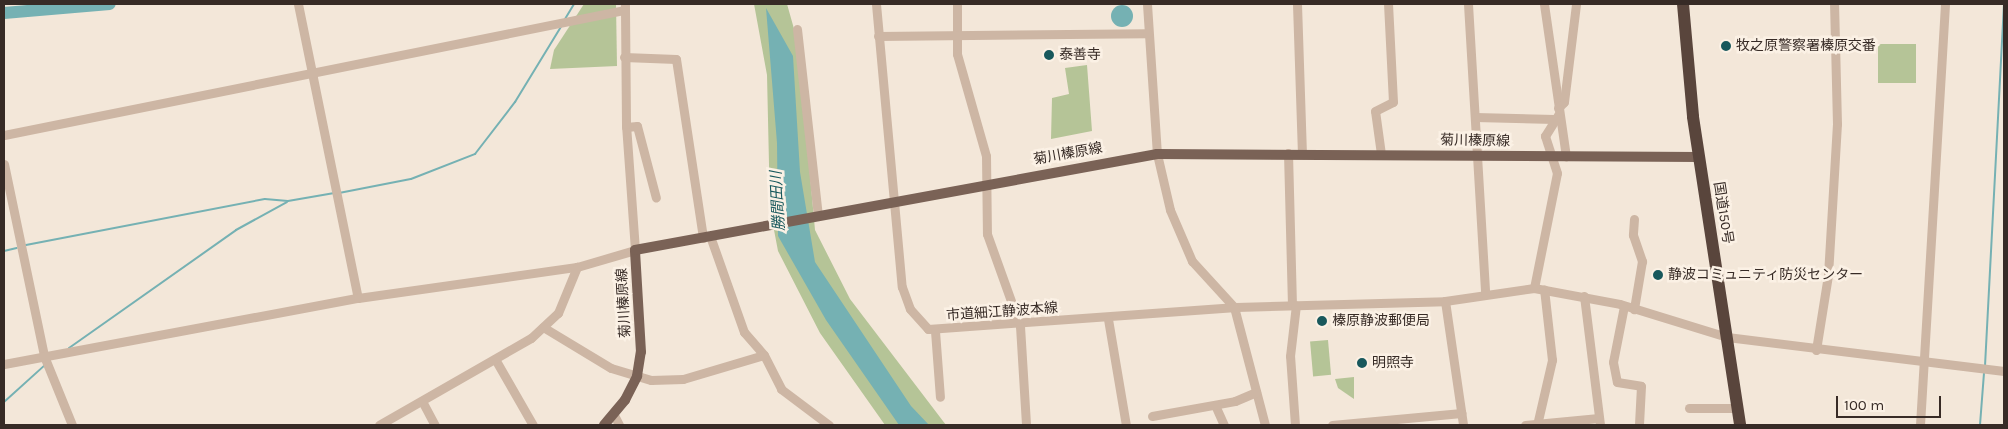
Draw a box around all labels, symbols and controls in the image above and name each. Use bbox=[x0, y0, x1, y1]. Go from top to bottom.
place label: 牧之原警察署榛原交番 bbox=[1736, 38, 1876, 54]
marker: 牧之原警察署榛原交番 bbox=[1720, 40, 1732, 52]
place label: 泰善寺 bbox=[1059, 47, 1101, 63]
marker: 泰善寺 bbox=[1043, 49, 1055, 61]
street label: 菊川榛原線 bbox=[1440, 132, 1510, 150]
street label: 菊川榛原線 bbox=[1032, 140, 1104, 168]
water label: 勝間田川 bbox=[767, 171, 789, 231]
street label: 国道150号 bbox=[1710, 181, 1736, 245]
place label: 静波コミュニティ防災センター bbox=[1668, 267, 1864, 283]
street label: 菊川榛原線 bbox=[614, 268, 634, 338]
marker: 静波コミュニティ防災センター bbox=[1652, 269, 1664, 281]
street label: 市道細江静波本線 bbox=[946, 300, 1058, 324]
place label: 榛原静波郵便局 bbox=[1332, 313, 1430, 329]
marker: 榛原静波郵便局 bbox=[1316, 315, 1328, 327]
place label: 明照寺 bbox=[1372, 355, 1414, 371]
marker: 明照寺 bbox=[1356, 357, 1368, 369]
scale bar bbox=[1838, 386, 1943, 418]
text: 100 m bbox=[1844, 396, 1884, 414]

